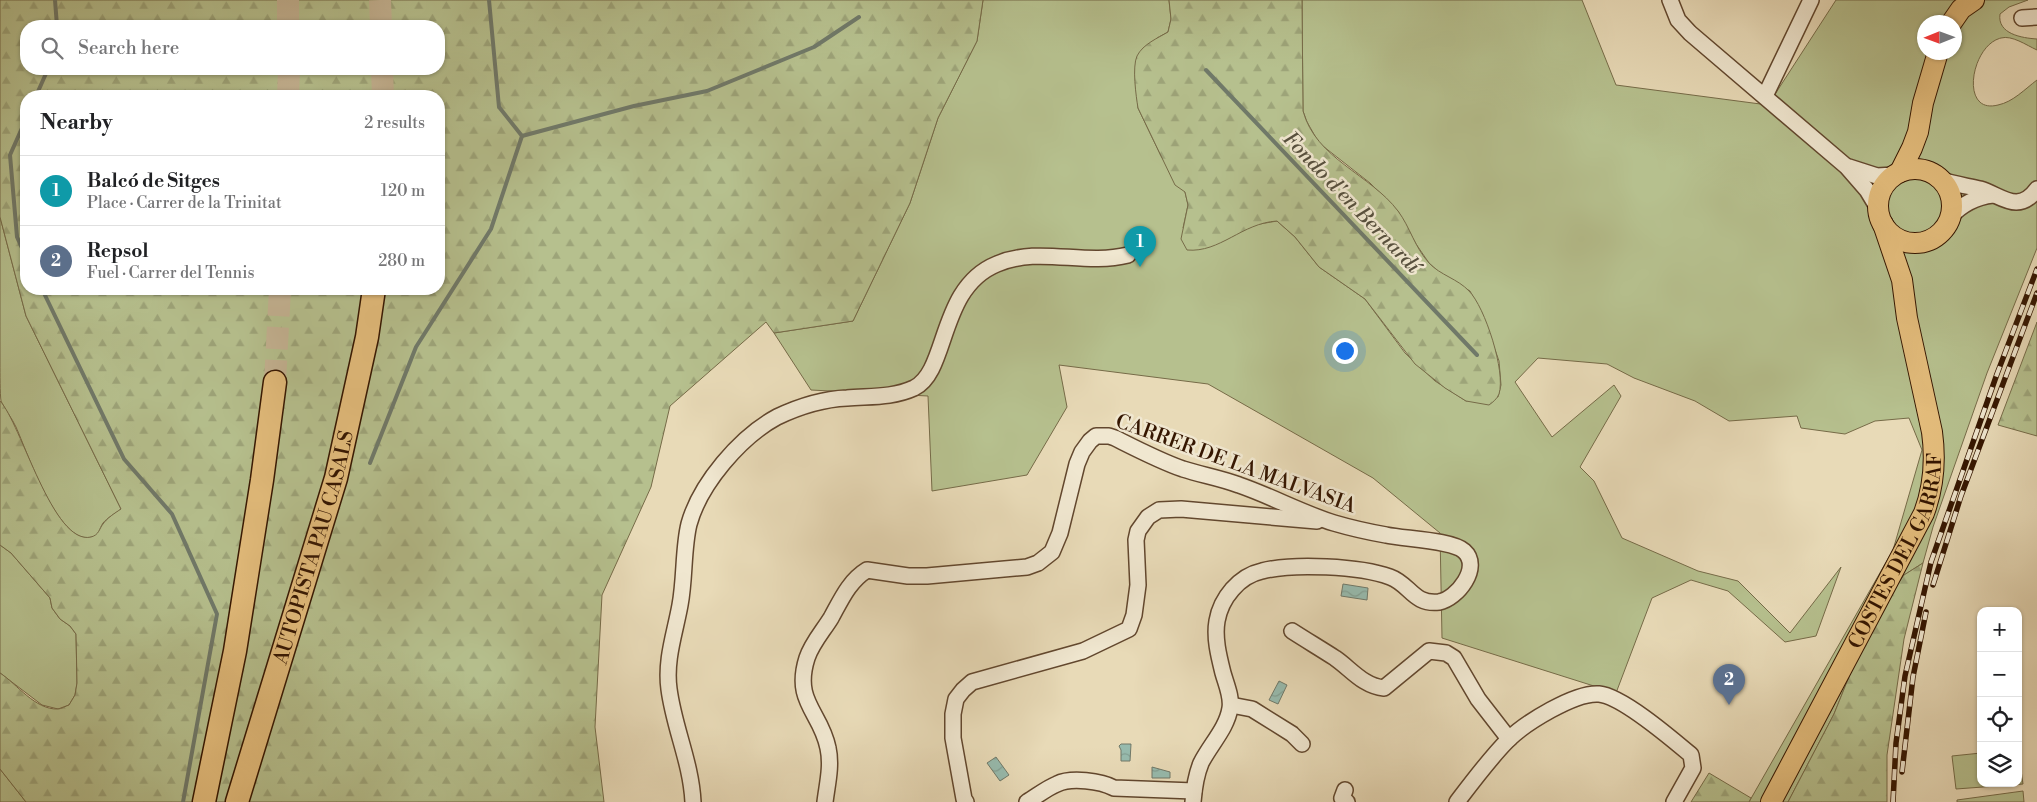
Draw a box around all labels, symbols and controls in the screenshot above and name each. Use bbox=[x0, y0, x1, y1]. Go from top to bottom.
north arrow bbox=[1917, 15, 1962, 60]
search box bbox=[20, 20, 445, 75]
icon: search bbox=[38, 34, 66, 62]
text: Search here bbox=[78, 36, 179, 60]
text: Nearby bbox=[40, 110, 113, 136]
text: 2 results bbox=[364, 113, 425, 133]
water label: Fondo d'en Bernardí bbox=[1277, 126, 1427, 281]
text: Balcó de Sitges bbox=[87, 169, 220, 193]
text: 1 bbox=[52, 181, 60, 201]
text: 120 m bbox=[381, 181, 425, 201]
text: Place · Carrer de la Trinitat bbox=[87, 193, 282, 213]
pin: 1 bbox=[1124, 226, 1156, 267]
text: Repsol bbox=[87, 239, 149, 263]
text: 2 bbox=[51, 251, 61, 271]
text: 280 m bbox=[378, 251, 425, 271]
text: Fuel · Carrer del Tennis bbox=[87, 263, 254, 283]
your location bbox=[1332, 338, 1358, 364]
street label: CARRER DE LA MALVASIA bbox=[1112, 409, 1360, 520]
street label: AUTOPISTA PAU CASALS bbox=[268, 428, 360, 669]
street label: COSTES DEL GARRAF bbox=[1843, 453, 1948, 653]
map controls bbox=[1977, 607, 2022, 787]
button: + bbox=[1977, 607, 2022, 652]
button: − bbox=[1977, 652, 2022, 697]
pin: 2 bbox=[1713, 664, 1745, 705]
button: locate bbox=[1977, 697, 2022, 742]
button: layers bbox=[1977, 742, 2022, 787]

